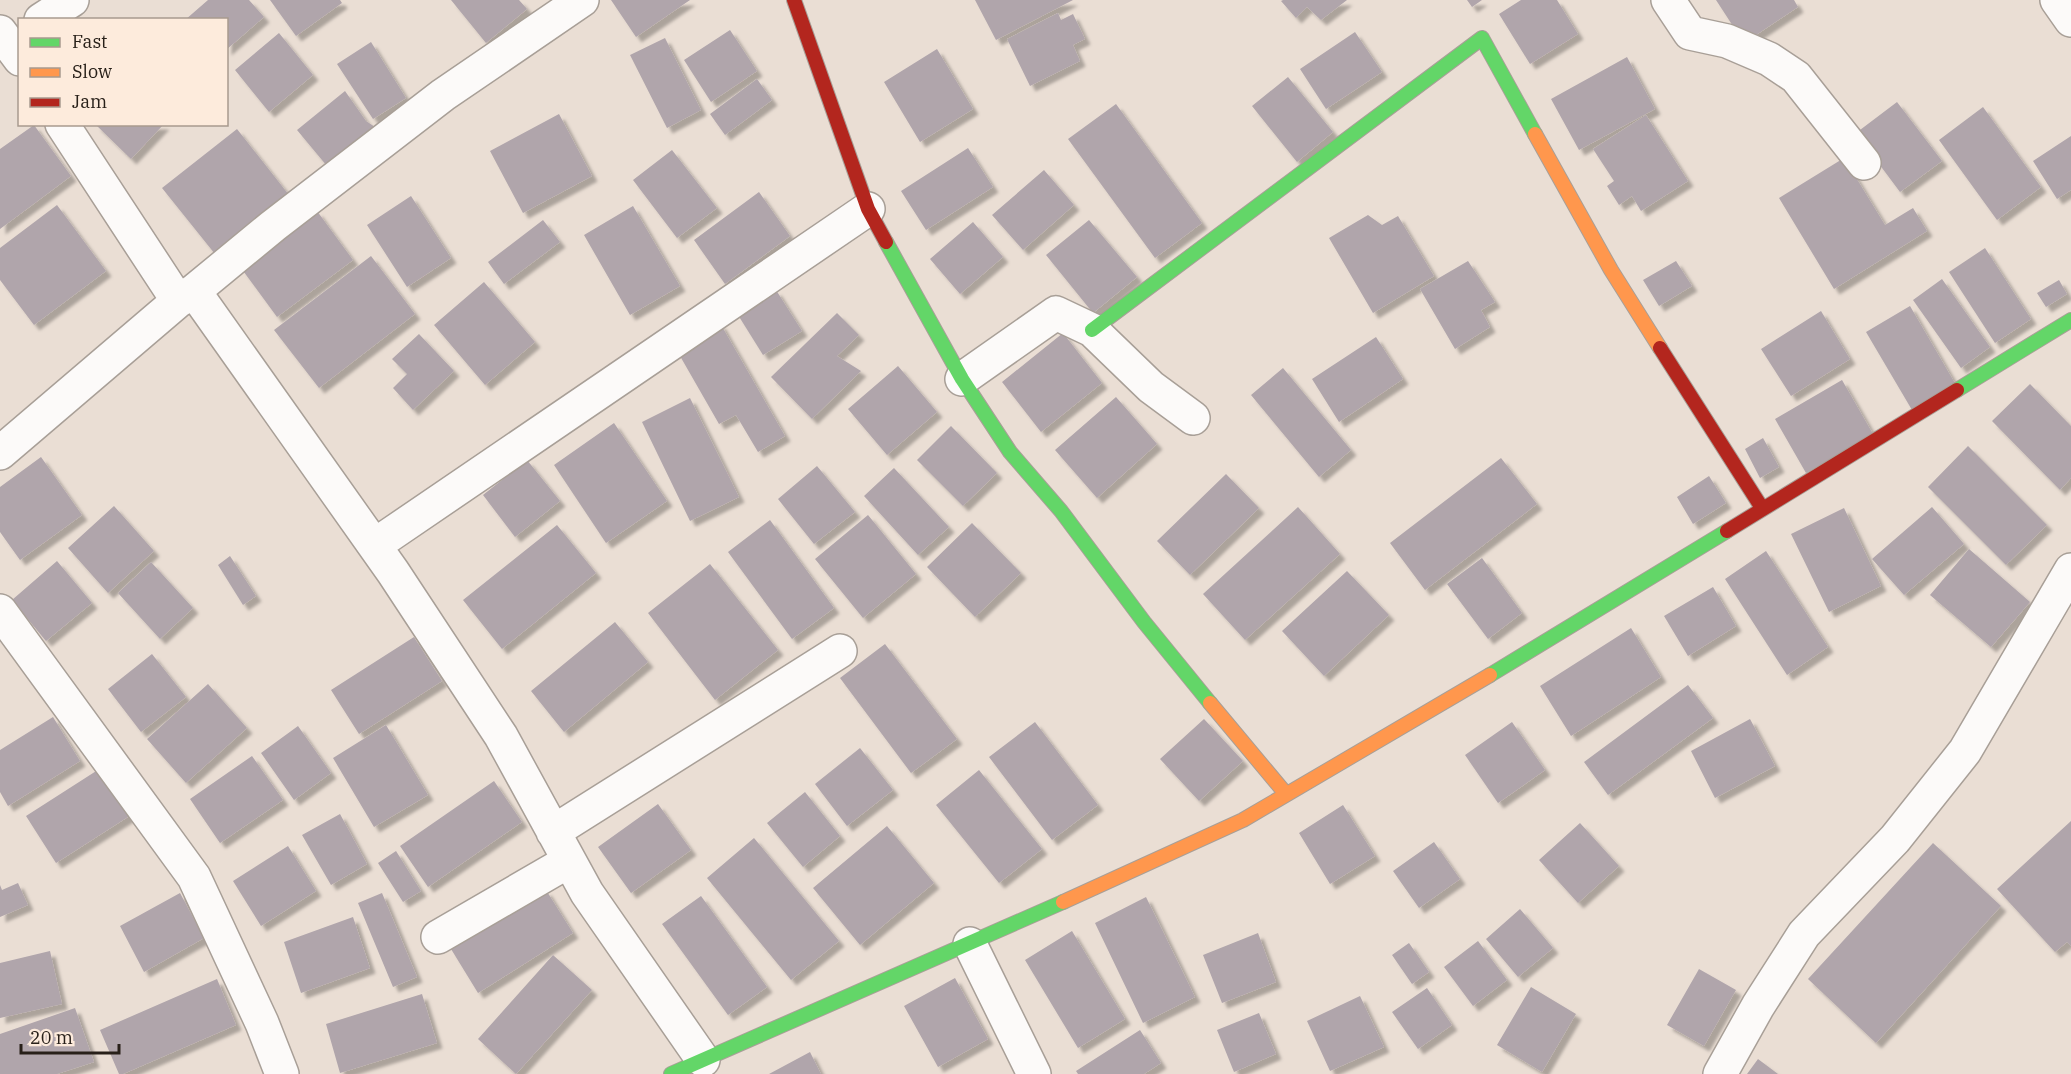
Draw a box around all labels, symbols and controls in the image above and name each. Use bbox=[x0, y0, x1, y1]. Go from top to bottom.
legend bbox=[18, 18, 228, 126]
text: Fast bbox=[72, 30, 107, 53]
text: Slow bbox=[72, 60, 112, 83]
text: Jam bbox=[72, 90, 107, 113]
scale bar bbox=[21, 1017, 118, 1055]
text: 20 m bbox=[30, 1026, 73, 1049]

